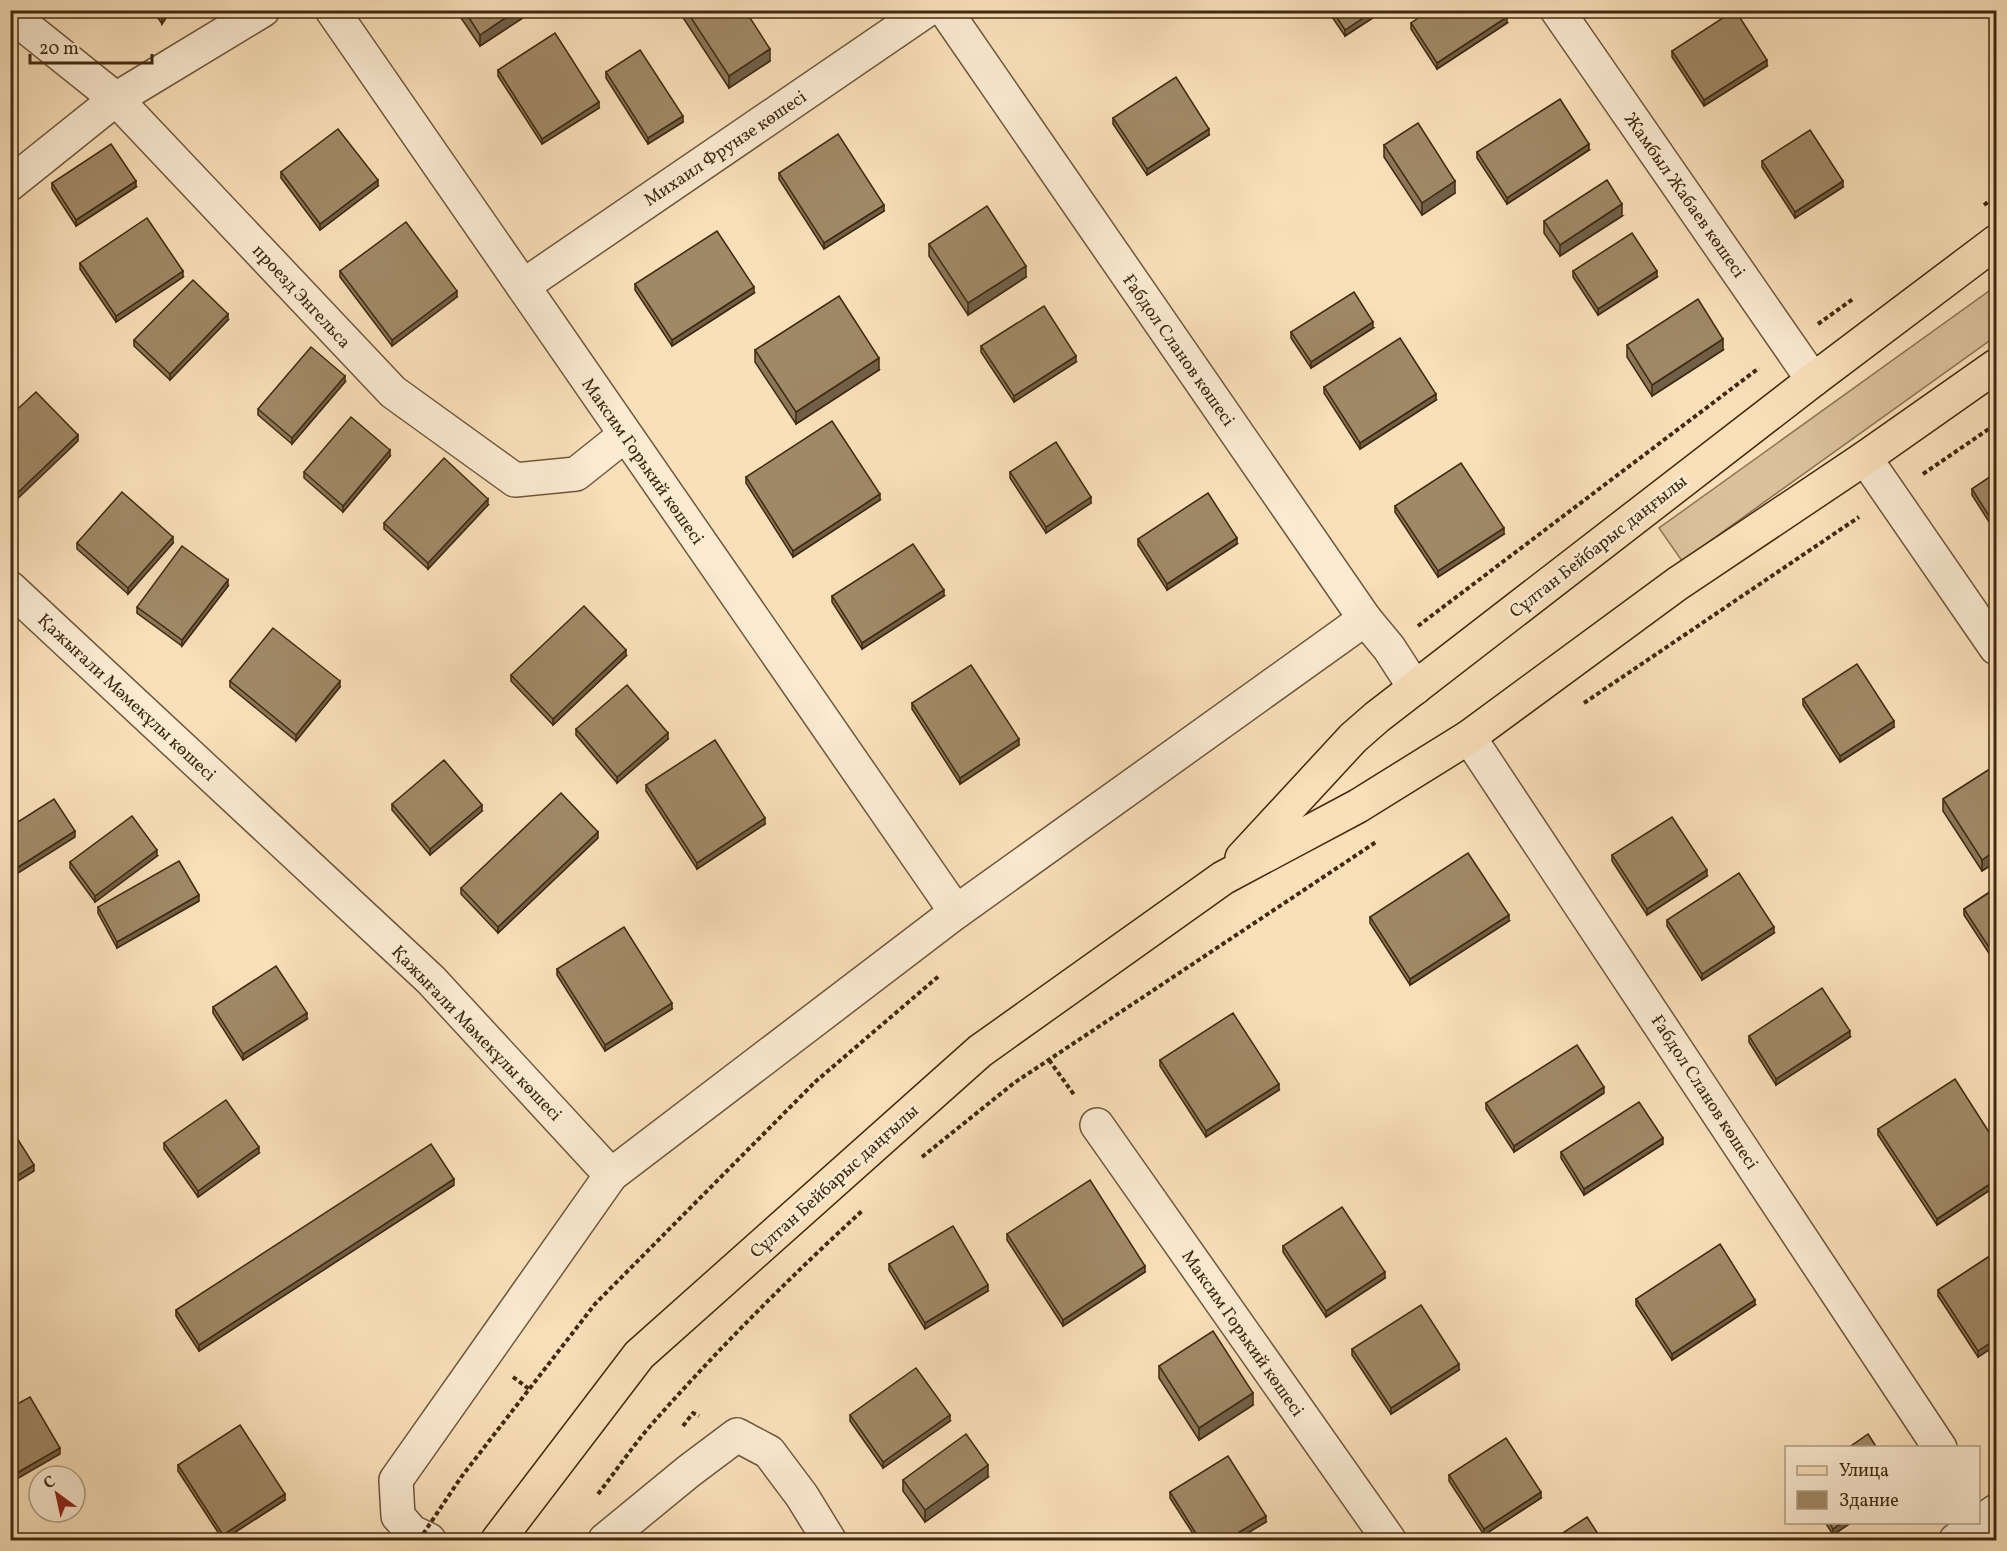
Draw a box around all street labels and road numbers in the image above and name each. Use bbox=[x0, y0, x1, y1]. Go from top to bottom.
street label: Михаил Фрунзе көшесі bbox=[639, 85, 812, 213]
street label: Жамбыл Жабаев көшесі bbox=[1617, 108, 1750, 284]
street label: проезд Энгельса bbox=[246, 239, 356, 355]
street label: Ғабдол Сланов көшесі bbox=[1116, 270, 1240, 432]
street label: Максим Горький көшесі bbox=[575, 373, 709, 550]
street label: Сұлтан Бейбарыс даңғылы bbox=[1505, 470, 1693, 625]
street label: Қажығали Мәмекұлы көшесі bbox=[31, 609, 221, 788]
street label: Қажығали Мәмекұлы көшесі bbox=[385, 940, 567, 1128]
street label: Ғабдол Сланов көшесі bbox=[1644, 1010, 1763, 1175]
street label: Сұлтан Бейбарыс даңғылы bbox=[745, 1099, 925, 1265]
street label: Максим Горький көшесі bbox=[1175, 1245, 1309, 1422]

